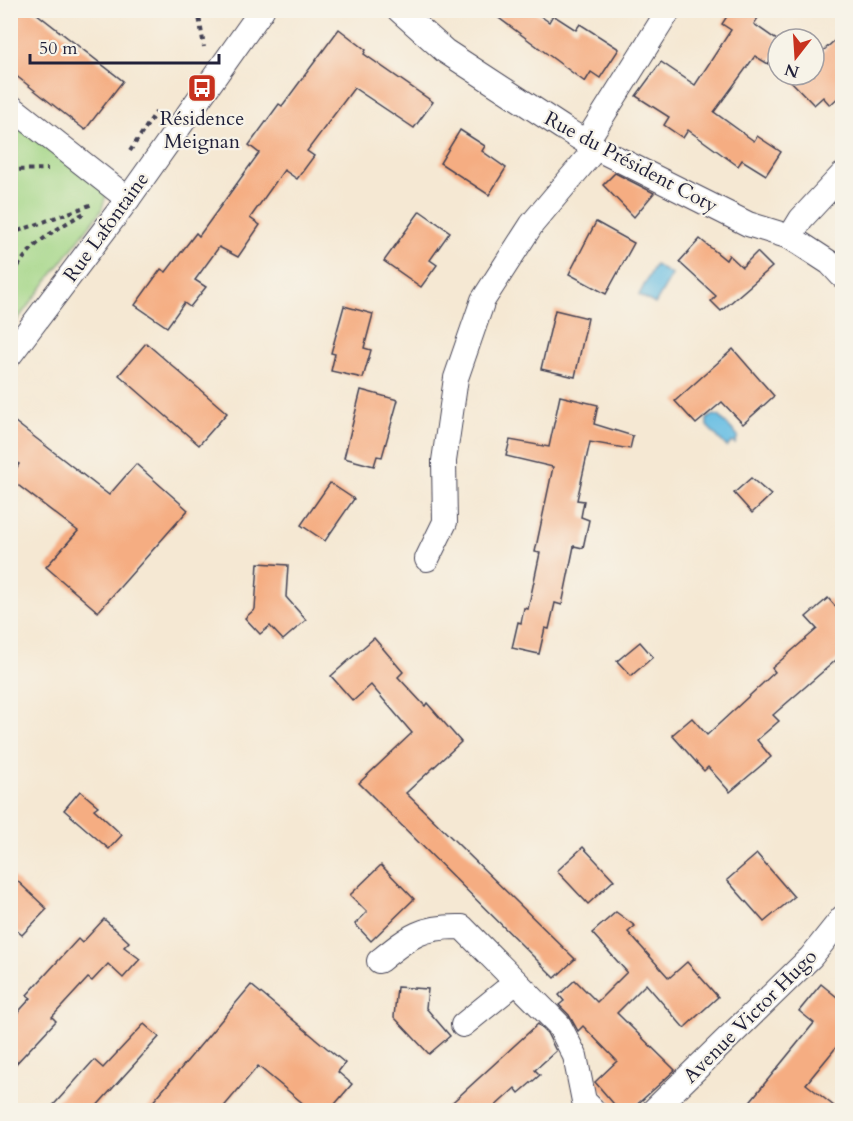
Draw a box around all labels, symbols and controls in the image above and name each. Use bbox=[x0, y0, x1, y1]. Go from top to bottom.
scale bar bbox=[30, 27, 219, 65]
north arrow bbox=[766, 27, 826, 87]
text: 50 m bbox=[39, 36, 78, 61]
text: N bbox=[782, 58, 802, 83]
bus stop icon: Résidence Meignan bbox=[186, 72, 218, 104]
place label: Résidence Meignan bbox=[160, 105, 244, 155]
street label: Rue du Président Coty bbox=[540, 105, 723, 219]
street label: Rue Lafontaine bbox=[57, 167, 155, 287]
street label: Avenue Victor Hugo bbox=[677, 943, 823, 1089]

